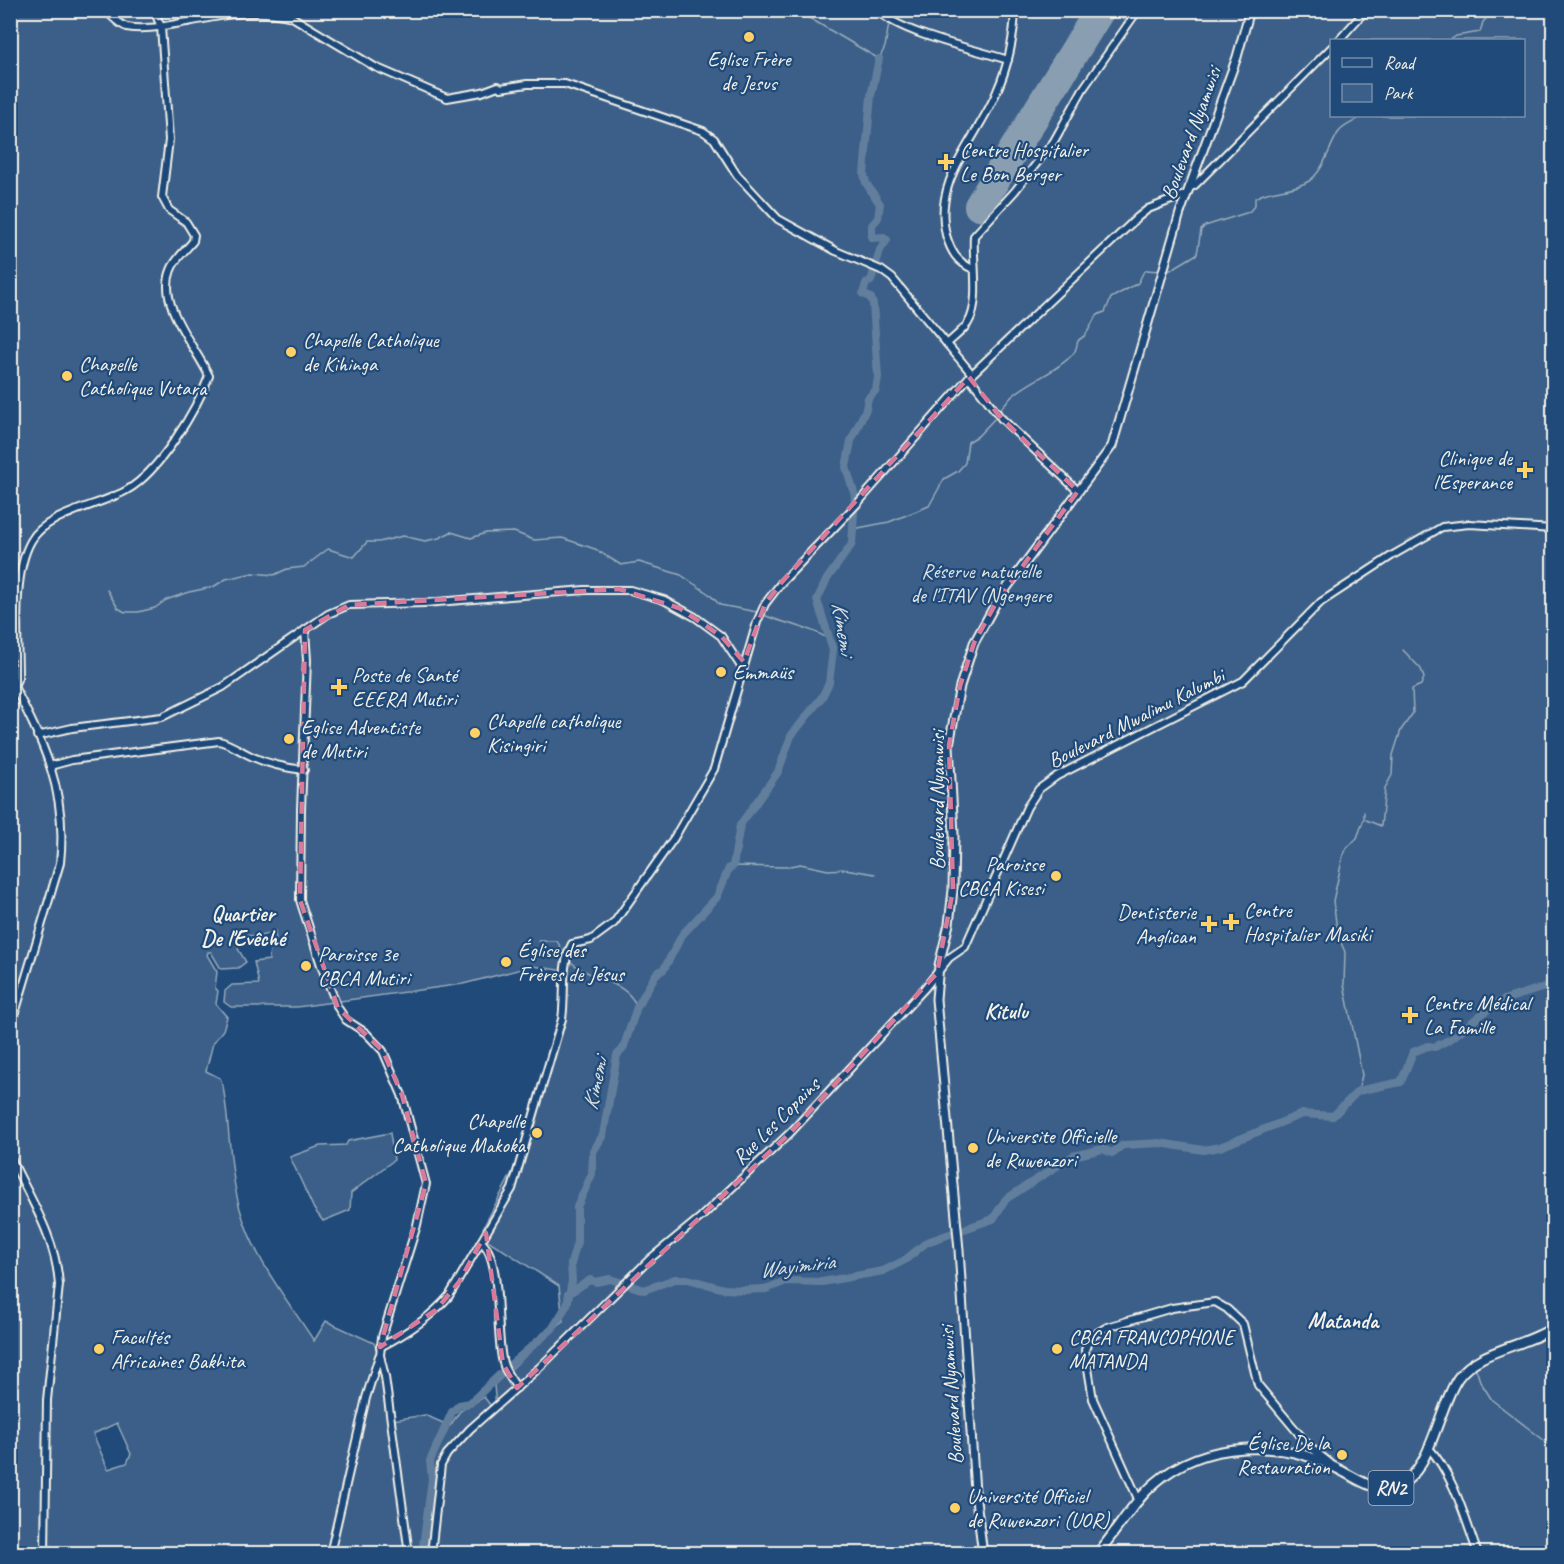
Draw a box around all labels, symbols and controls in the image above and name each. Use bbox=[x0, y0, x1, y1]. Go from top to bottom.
marker: Eglise Frère de Jesus bbox=[742, 30, 756, 44]
legend bbox=[1330, 39, 1525, 117]
place label: Eglise Frère de Jesus bbox=[707, 46, 793, 96]
text: Road bbox=[1384, 52, 1417, 74]
street label: Boulevard Nyamwisi bbox=[1155, 60, 1228, 203]
text: Park bbox=[1384, 82, 1414, 104]
place label: Centre Hospitalier Le Bon Berger bbox=[960, 137, 1090, 187]
marker: Centre Hospitalier Le Bon Berger bbox=[937, 153, 955, 171]
place label: Chapelle Catholique de Kihinga bbox=[303, 327, 440, 377]
marker: Chapelle Catholique de Kihinga bbox=[284, 345, 298, 359]
place label: Chapelle Catholique Vutara bbox=[79, 351, 208, 401]
marker: Chapelle Catholique Vutara bbox=[60, 369, 74, 383]
place label: Clinique de l'Esperance bbox=[1433, 445, 1513, 495]
marker: Clinique de l'Esperance bbox=[1516, 461, 1534, 479]
park label: Réserve naturelle de l'ITAV (Ngengere bbox=[911, 558, 1052, 608]
water label: Kimemi bbox=[825, 600, 862, 662]
place label: Emmaüs bbox=[733, 659, 795, 685]
street label: Boulevard Mwalimu Kalumbi bbox=[1043, 661, 1231, 774]
place label: Poste de Santé EEERA Mutiri bbox=[352, 662, 460, 712]
marker: Emmaüs bbox=[714, 665, 728, 679]
marker: Poste de Santé EEERA Mutiri bbox=[330, 678, 348, 696]
place label: Chapelle catholique Kisingiri bbox=[487, 708, 621, 758]
place label: Eglise Adventiste de Mutiri bbox=[301, 714, 421, 764]
marker: Chapelle catholique Kisingiri bbox=[468, 726, 482, 740]
street label: Boulevard Nyamwisi bbox=[924, 727, 950, 870]
marker: Eglise Adventiste de Mutiri bbox=[282, 732, 296, 746]
place label: Paroisse CBCA Kisesi bbox=[958, 851, 1047, 901]
marker: Paroisse CBCA Kisesi bbox=[1049, 869, 1063, 883]
place label: Centre Hospitalier Masiki bbox=[1244, 897, 1374, 947]
place label: Dentisterie Anglican bbox=[1117, 899, 1197, 949]
district label: Quartier De l'Evêché bbox=[201, 900, 289, 953]
marker: Centre Hospitalier Masiki bbox=[1222, 913, 1240, 931]
marker: Dentisterie Anglican bbox=[1200, 915, 1218, 933]
place label: Église des Frères de Jésus bbox=[518, 937, 626, 987]
place label: Paroisse 3e CBCA Mutiri bbox=[318, 941, 413, 991]
marker: Église des Frères de Jésus bbox=[499, 955, 513, 969]
marker: Paroisse 3e CBCA Mutiri bbox=[299, 959, 313, 973]
place label: Centre Médical La Famille bbox=[1424, 990, 1534, 1040]
district label: Kitulu bbox=[984, 998, 1029, 1026]
marker: Centre Médical La Famille bbox=[1401, 1006, 1419, 1024]
water label: Kimemi bbox=[576, 1050, 615, 1113]
street label: Rue Les Copains bbox=[727, 1071, 826, 1170]
place label: Chapelle Catholique Makoka bbox=[392, 1108, 527, 1158]
place label: Universite Officielle de Ruwenzori bbox=[985, 1123, 1119, 1173]
marker: Chapelle Catholique Makoka bbox=[530, 1126, 544, 1140]
marker: Universite Officielle de Ruwenzori bbox=[966, 1141, 980, 1155]
water label: Wayimiria bbox=[758, 1247, 838, 1284]
district label: Matanda bbox=[1308, 1307, 1380, 1335]
street label: Boulevard Nyamwisi bbox=[933, 1322, 969, 1465]
place label: Facultés Africaines Bakhita bbox=[111, 1324, 246, 1374]
place label: CBCA FRANCOPHONE MATANDA bbox=[1069, 1324, 1236, 1374]
marker: Facultés Africaines Bakhita bbox=[92, 1342, 106, 1356]
marker: CBCA FRANCOPHONE MATANDA bbox=[1050, 1342, 1064, 1356]
place label: Église De la Restauration bbox=[1237, 1430, 1332, 1480]
marker: Église De la Restauration bbox=[1335, 1448, 1349, 1462]
road number: RN2 bbox=[1368, 1471, 1414, 1505]
place label: Université Officiel de Ruwenzori (UOR) bbox=[967, 1483, 1110, 1533]
marker: Université Officiel de Ruwenzori (UOR) bbox=[948, 1501, 962, 1515]

